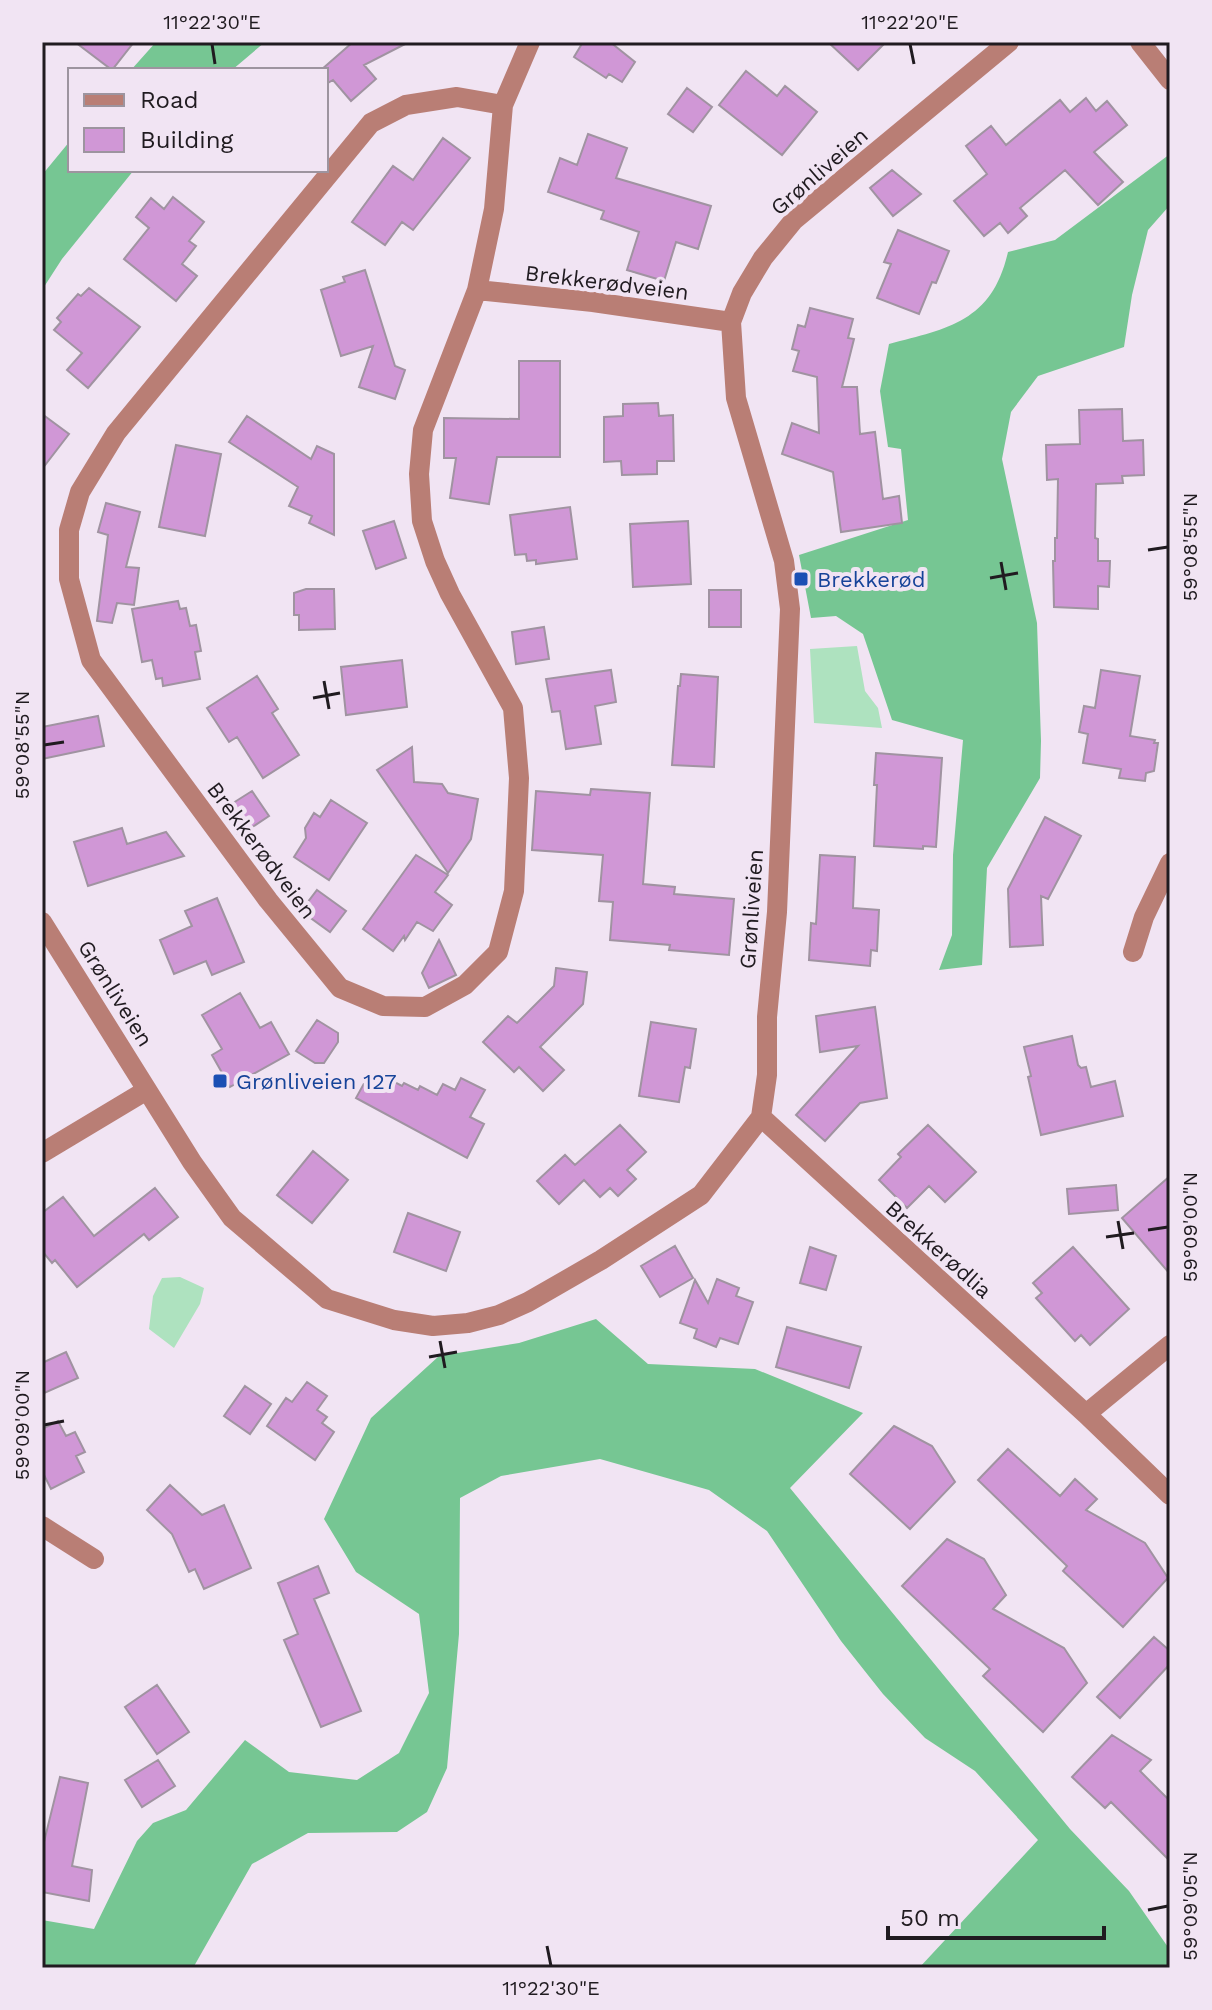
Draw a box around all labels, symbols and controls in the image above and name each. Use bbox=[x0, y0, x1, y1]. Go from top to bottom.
text: 11°22'30"E bbox=[163, 10, 261, 34]
text: 11°22'20"E bbox=[861, 10, 959, 34]
legend bbox=[68, 68, 328, 172]
text: Road bbox=[140, 86, 199, 114]
street label: Grønliveien bbox=[766, 122, 873, 220]
text: Building bbox=[140, 126, 233, 154]
street label: Brekkerødveien bbox=[524, 260, 690, 305]
text: 59°08'55"N bbox=[1178, 493, 1202, 601]
place label: Brekkerød bbox=[817, 567, 926, 592]
marker: Brekkerød bbox=[792, 570, 810, 588]
text: 59°08'55"N bbox=[10, 691, 34, 799]
street label: Brekkerødveien bbox=[202, 777, 321, 924]
street label: Grønliveien bbox=[735, 848, 768, 970]
street label: Grønliveien bbox=[73, 936, 158, 1051]
place label: Grønliveien 127 bbox=[236, 1069, 397, 1094]
marker: Grønliveien 127 bbox=[211, 1072, 229, 1090]
text: 59°09'00"N bbox=[1178, 1172, 1202, 1282]
street label: Brekkerødlia bbox=[881, 1195, 997, 1303]
text: 59°09'00"N bbox=[10, 1370, 34, 1480]
text: 59°09'05"N bbox=[1178, 1851, 1202, 1961]
scale bar bbox=[888, 1890, 1104, 1940]
text: 50 m bbox=[900, 1904, 960, 1932]
text: 11°22'30"E bbox=[502, 1976, 600, 2000]

